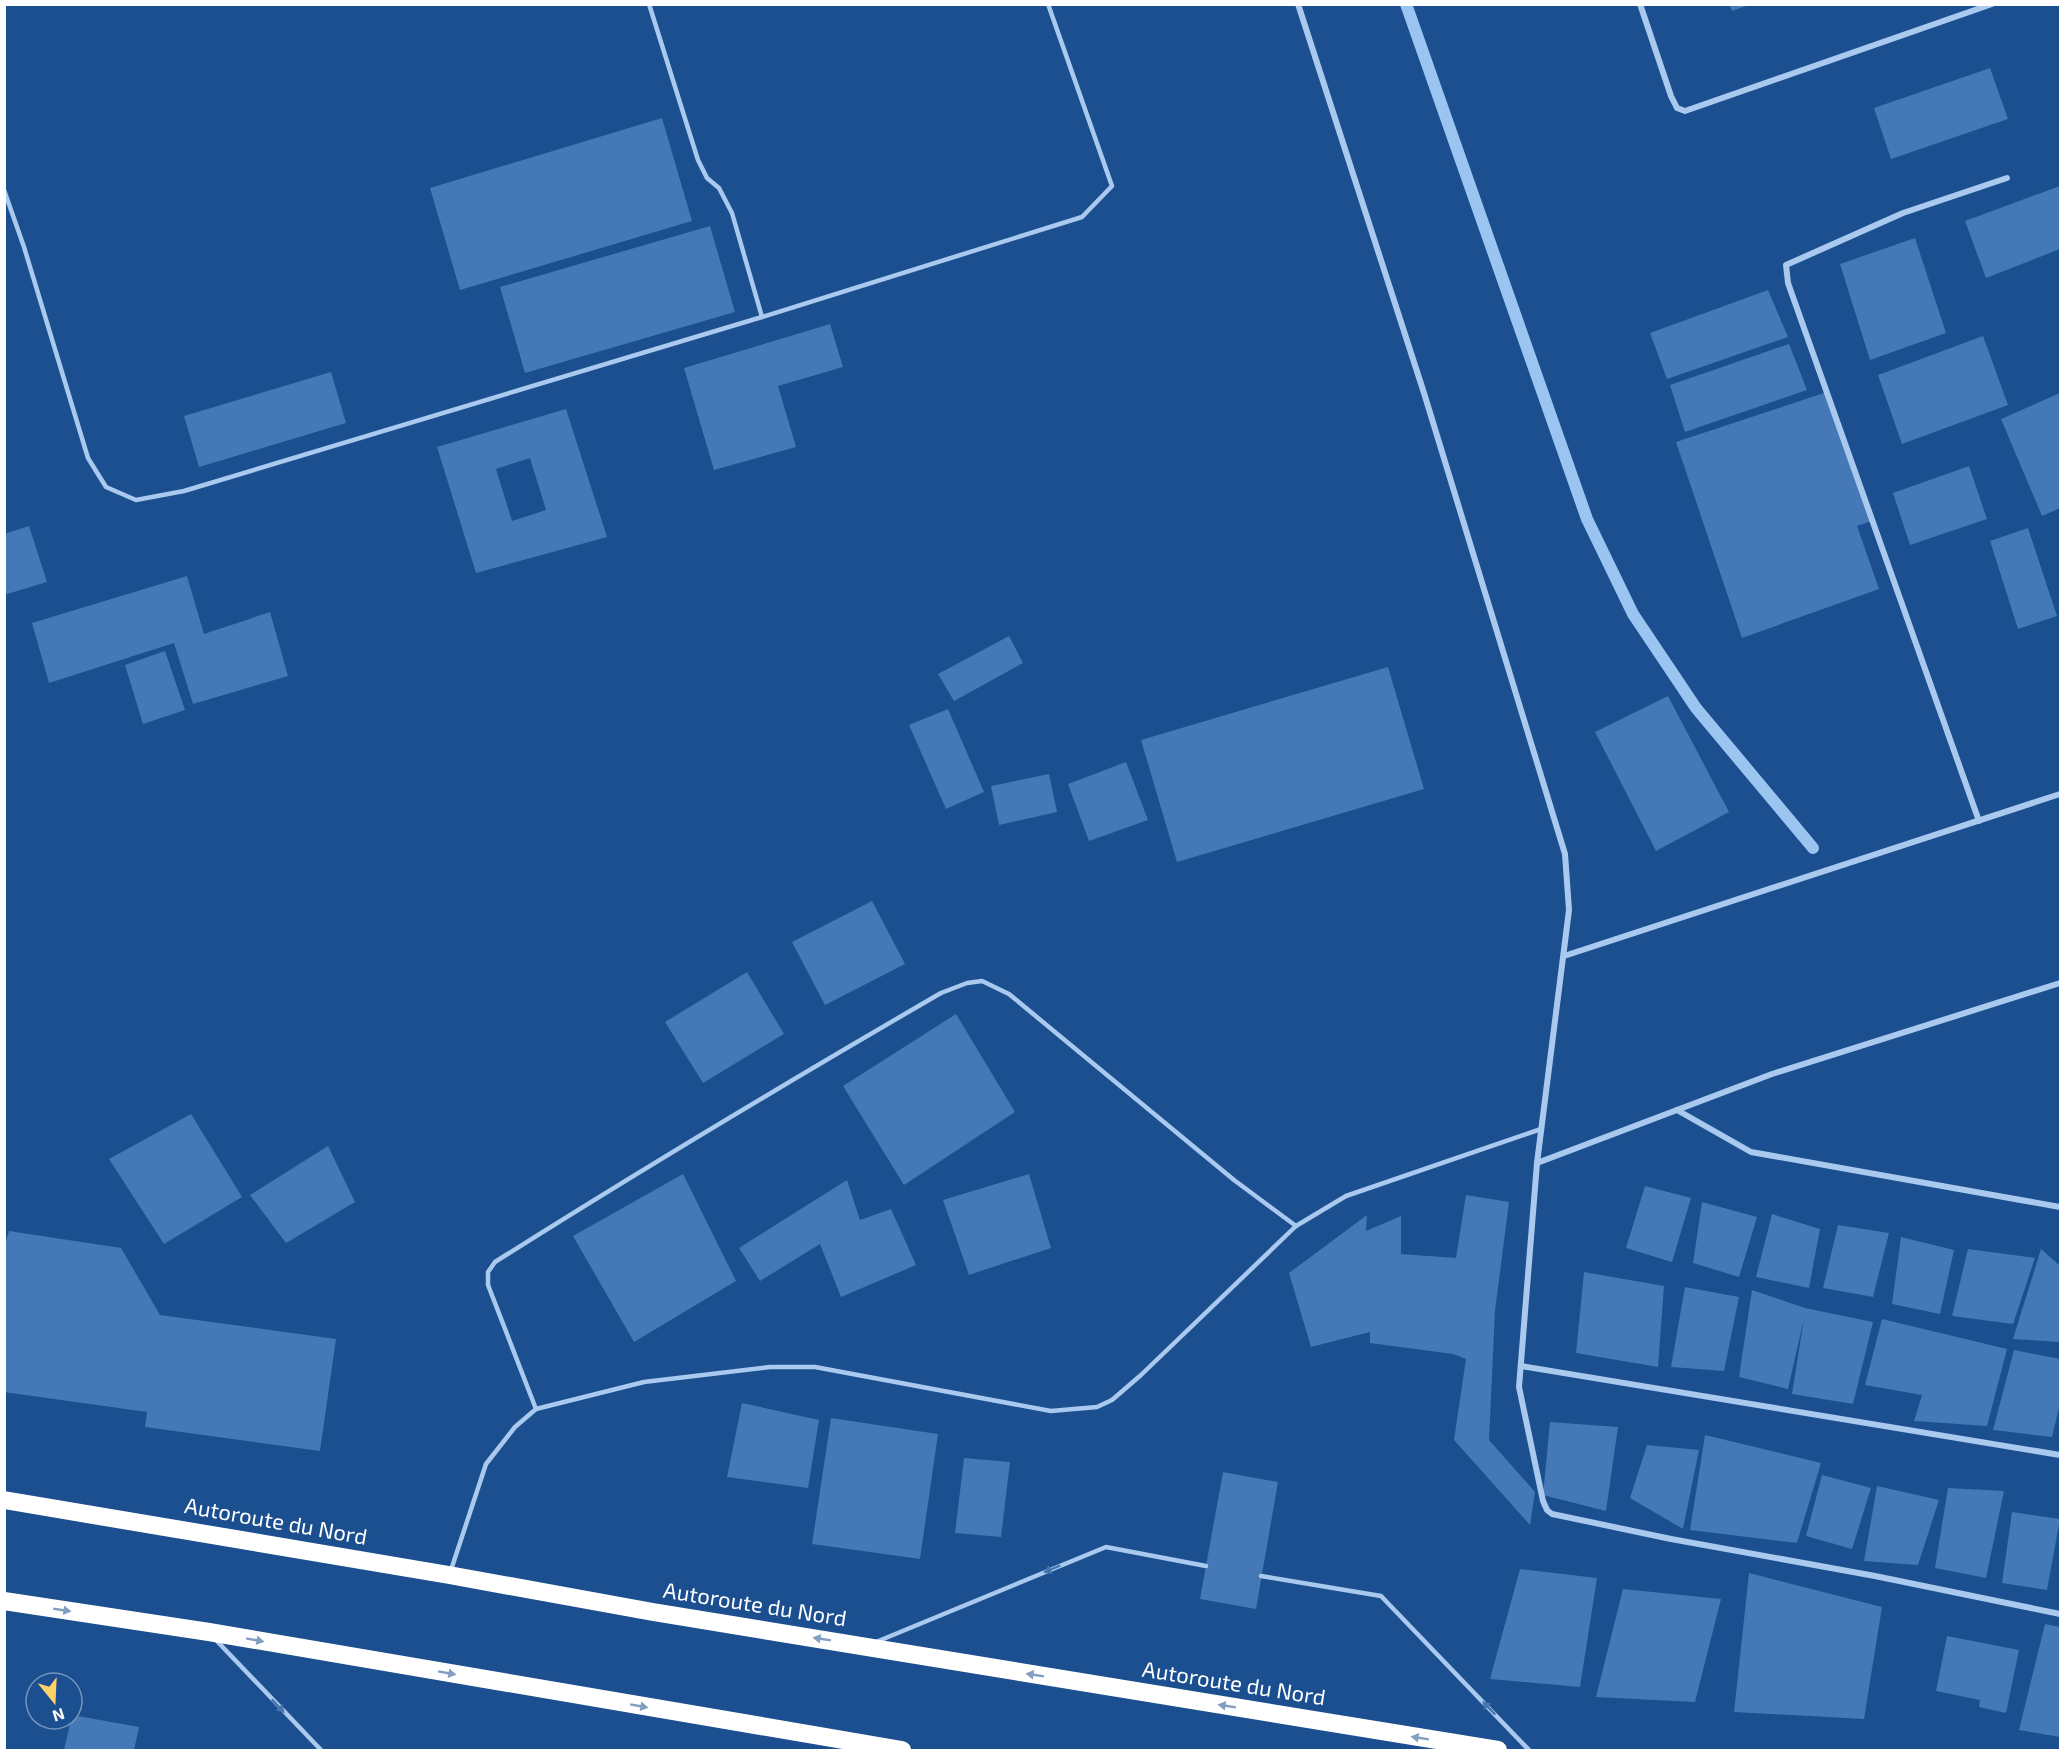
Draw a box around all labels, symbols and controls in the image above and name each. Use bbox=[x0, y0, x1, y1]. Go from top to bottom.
street label: Autoroute du Nord bbox=[183, 1491, 370, 1549]
one-way arrow bbox=[1043, 1564, 1061, 1574]
street label: Autoroute du Nord bbox=[662, 1576, 849, 1630]
one-way arrow bbox=[53, 1606, 72, 1615]
one-way arrow bbox=[812, 1635, 831, 1644]
one-way arrow bbox=[246, 1636, 265, 1645]
street label: Autoroute du Nord bbox=[1141, 1655, 1328, 1709]
one-way arrow bbox=[438, 1669, 457, 1678]
one-way arrow bbox=[1025, 1670, 1044, 1679]
north arrow bbox=[24, 1671, 84, 1731]
one-way arrow bbox=[271, 1698, 285, 1712]
one-way arrow bbox=[1217, 1701, 1236, 1710]
one-way arrow bbox=[1482, 1701, 1496, 1716]
one-way arrow bbox=[630, 1702, 649, 1711]
text: N bbox=[50, 1705, 67, 1727]
one-way arrow bbox=[1410, 1733, 1429, 1742]

